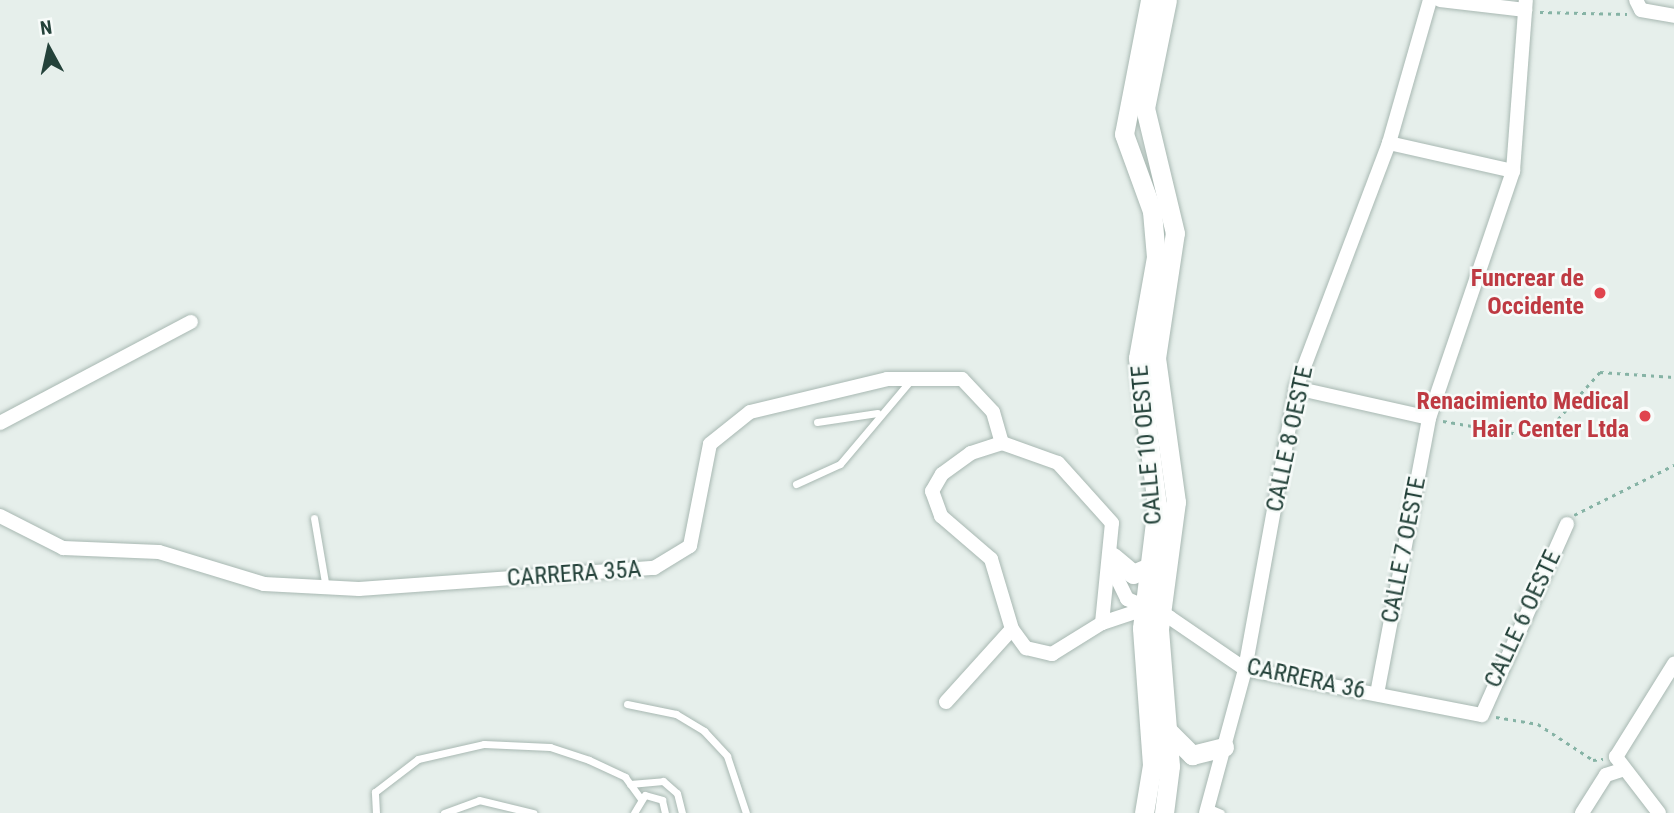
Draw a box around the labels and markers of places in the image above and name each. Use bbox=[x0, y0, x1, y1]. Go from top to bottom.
place label: Funcrear de Occidente bbox=[1471, 265, 1584, 321]
marker: Funcrear de Occidente bbox=[1590, 283, 1610, 303]
place label: Renacimiento Medical Hair Center Ltda bbox=[1416, 388, 1629, 444]
marker: Renacimiento Medical Hair Center Ltda bbox=[1635, 406, 1655, 426]

